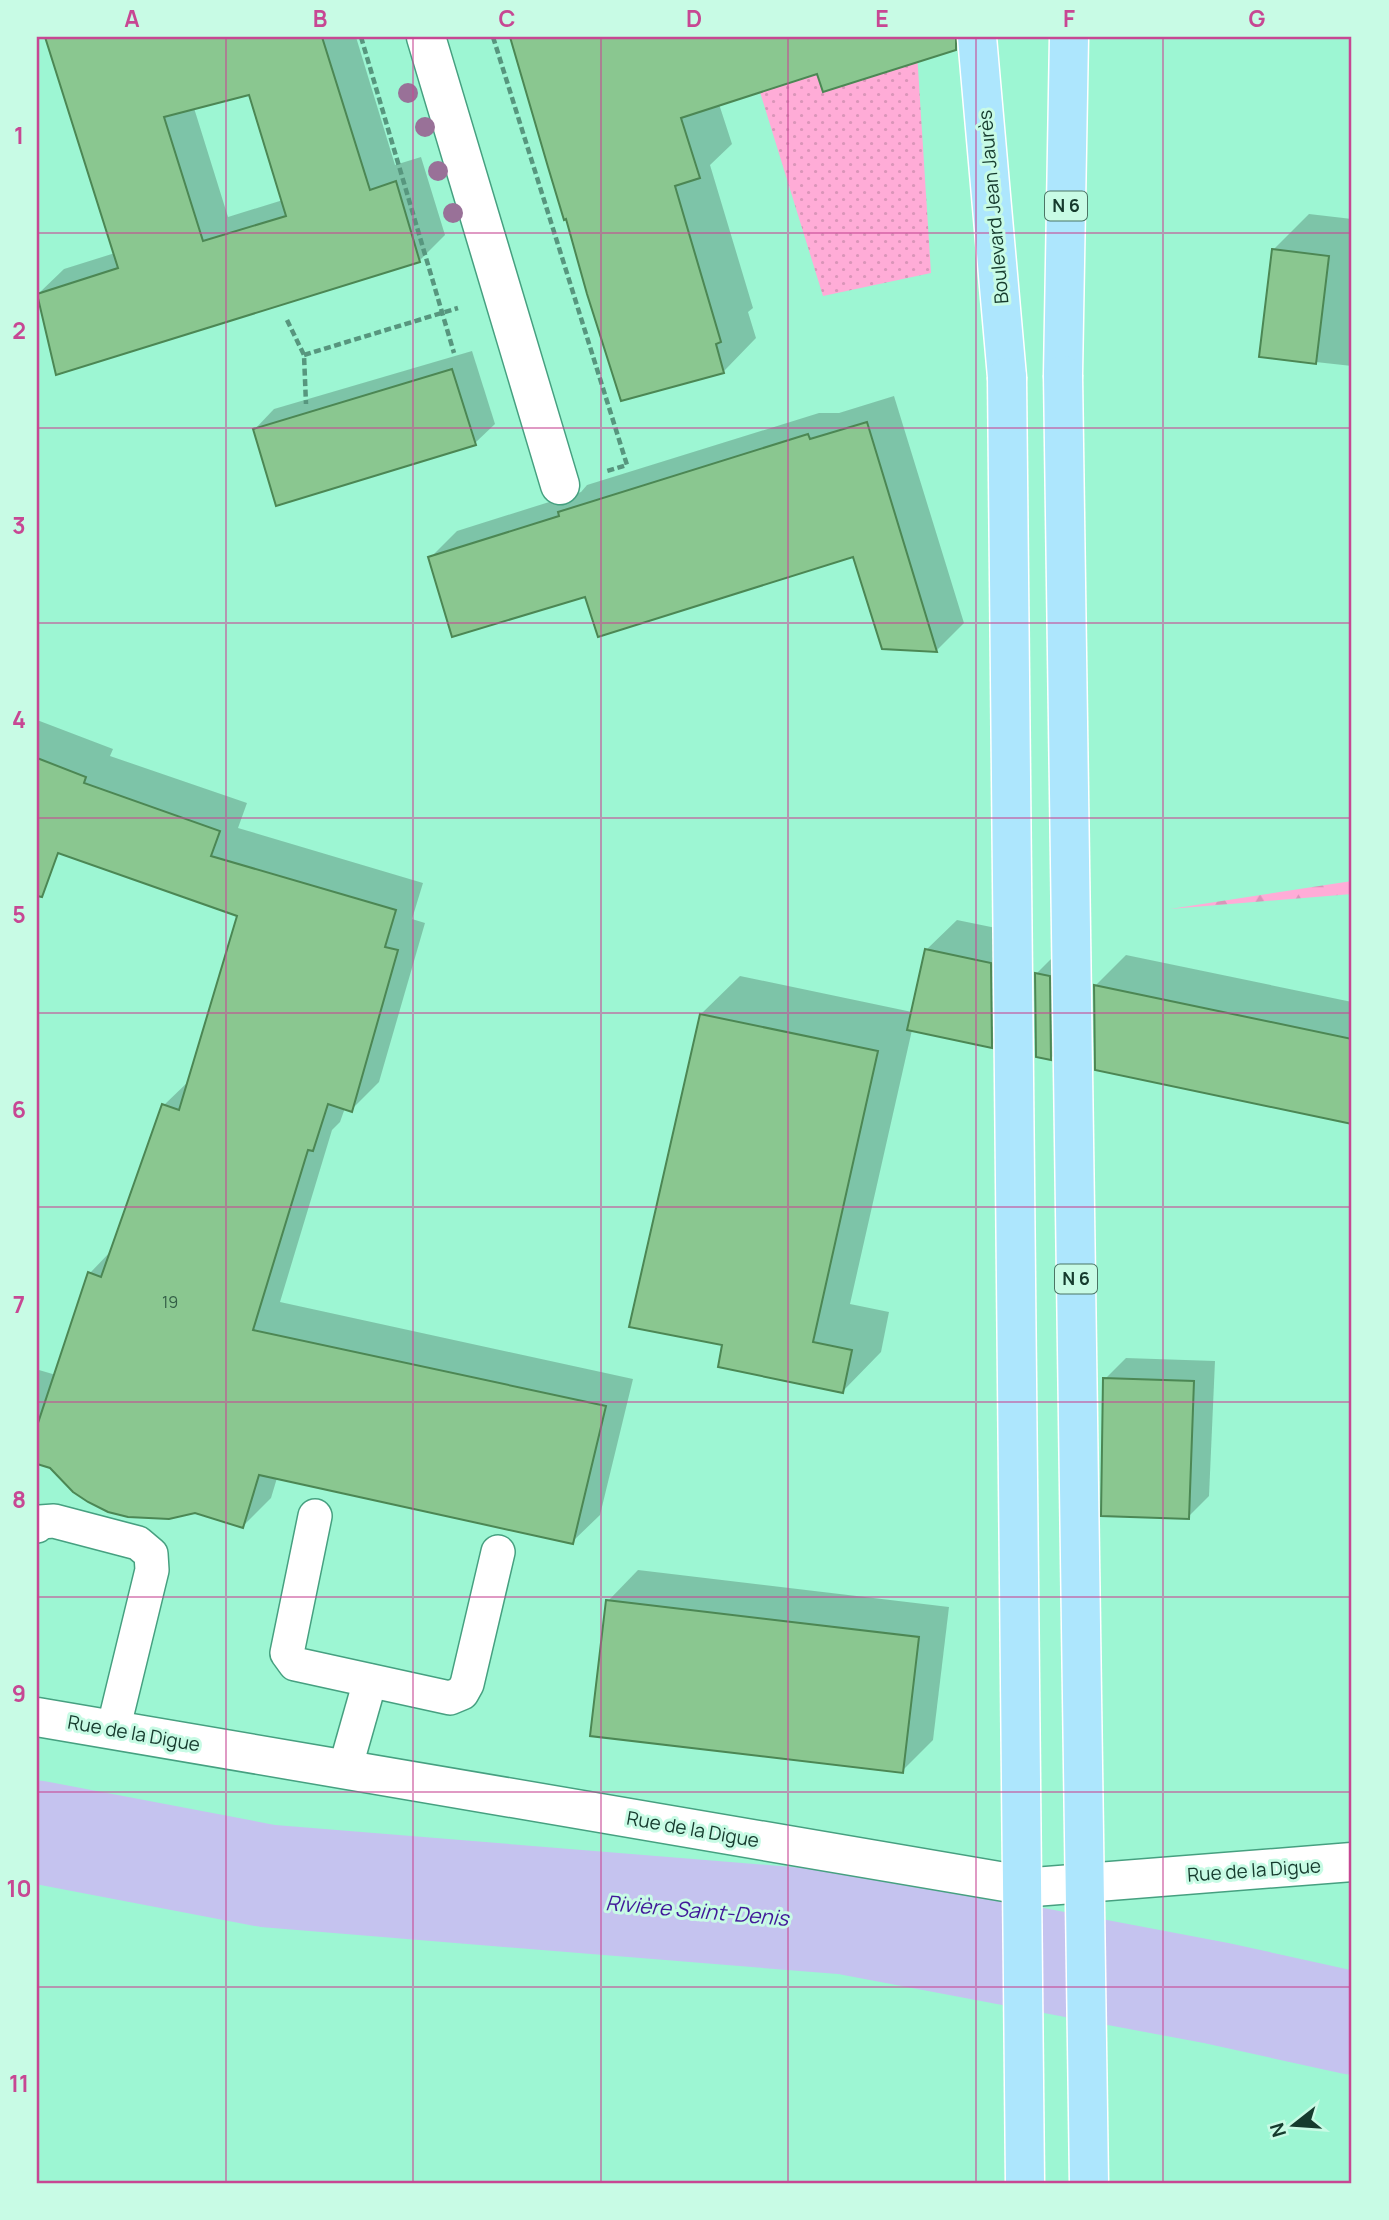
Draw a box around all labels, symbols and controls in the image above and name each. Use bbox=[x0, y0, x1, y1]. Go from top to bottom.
text: A bbox=[124, 2, 140, 34]
text: B bbox=[313, 2, 327, 34]
text: C bbox=[499, 2, 516, 34]
text: D bbox=[686, 2, 702, 34]
text: E bbox=[875, 2, 889, 34]
text: F bbox=[1063, 2, 1075, 34]
text: G bbox=[1249, 2, 1266, 34]
street label: Boulevard Jean Jaurès bbox=[972, 109, 1014, 305]
text: 1 bbox=[14, 119, 24, 151]
road number: N 6 bbox=[1045, 191, 1087, 220]
text: 2 bbox=[12, 314, 26, 346]
text: 3 bbox=[12, 509, 26, 541]
text: 4 bbox=[12, 703, 26, 735]
text: 5 bbox=[12, 898, 26, 930]
text: 6 bbox=[12, 1093, 26, 1125]
road number: N 6 bbox=[1055, 1264, 1097, 1294]
text: 7 bbox=[13, 1288, 25, 1320]
house number: 19 bbox=[162, 1291, 178, 1313]
text: 8 bbox=[12, 1483, 26, 1515]
text: 9 bbox=[12, 1677, 26, 1709]
street label: Rue de la Digue bbox=[66, 1709, 202, 1757]
street label: Rue de la Digue bbox=[625, 1805, 761, 1853]
street label: Rue de la Digue bbox=[1186, 1852, 1322, 1888]
text: 10 bbox=[6, 1872, 32, 1904]
water label: Rivière Saint-Denis bbox=[604, 1888, 792, 1932]
text: 11 bbox=[9, 2067, 29, 2099]
north arrow bbox=[1260, 2090, 1330, 2160]
text: N bbox=[1263, 2120, 1292, 2140]

